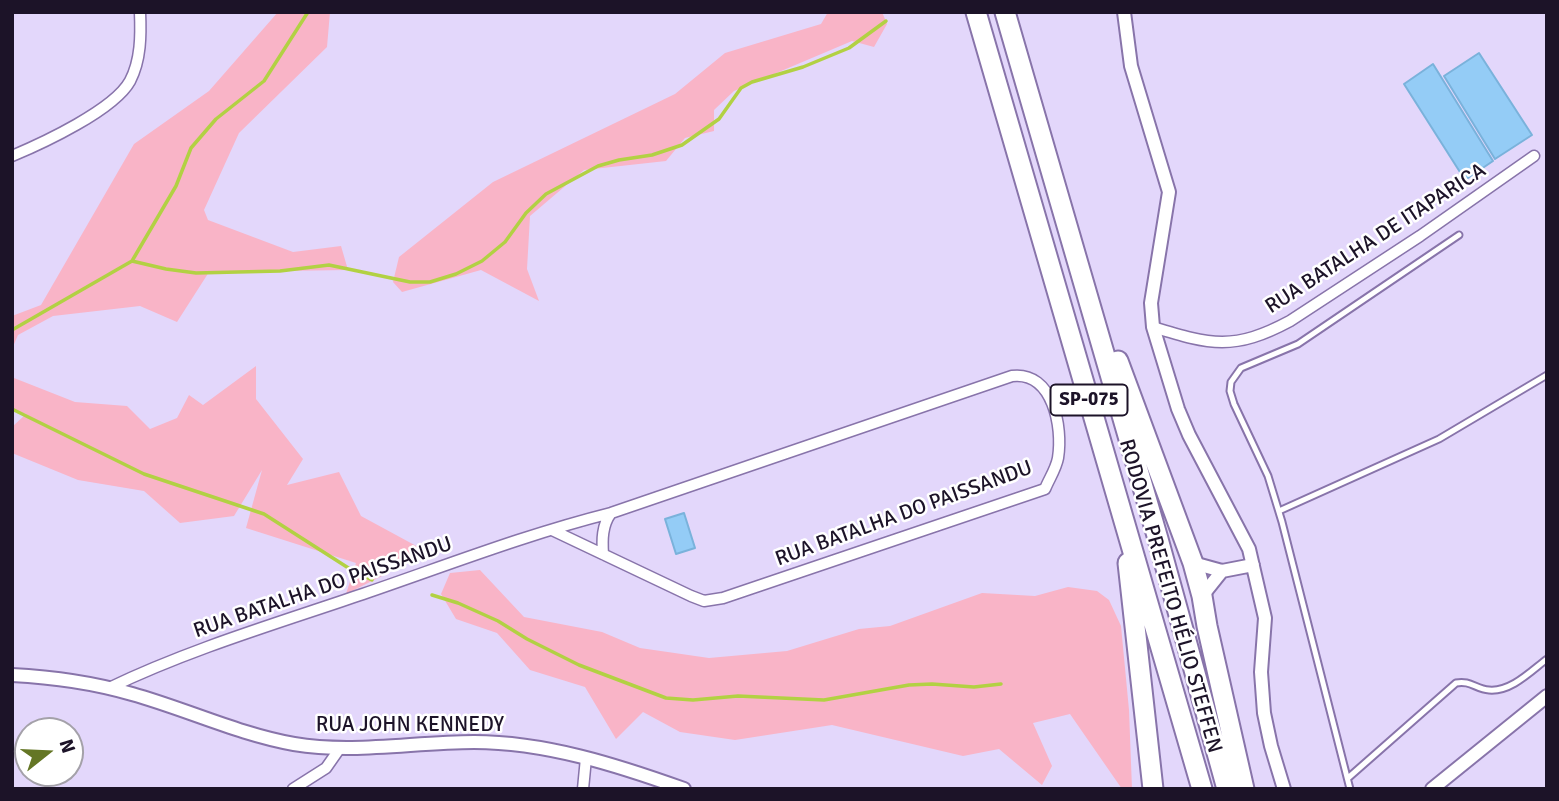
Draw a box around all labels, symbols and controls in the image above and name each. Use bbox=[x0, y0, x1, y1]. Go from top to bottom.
street label: RUA BATALHA DE ITAPARICA bbox=[1261, 158, 1491, 320]
road number: SP-075 bbox=[1050, 384, 1128, 416]
street label: RODOVIA PREFEITO HÉLIO STEFFEN bbox=[1113, 436, 1227, 756]
street label: RUA BATALHA DO PAISSANDU bbox=[772, 456, 1036, 572]
street label: RUA BATALHA DO PAISSANDU bbox=[190, 532, 456, 644]
street label: RUA JOHN KENNEDY bbox=[316, 712, 504, 738]
north arrow bbox=[14, 717, 84, 787]
text: N bbox=[54, 736, 81, 756]

